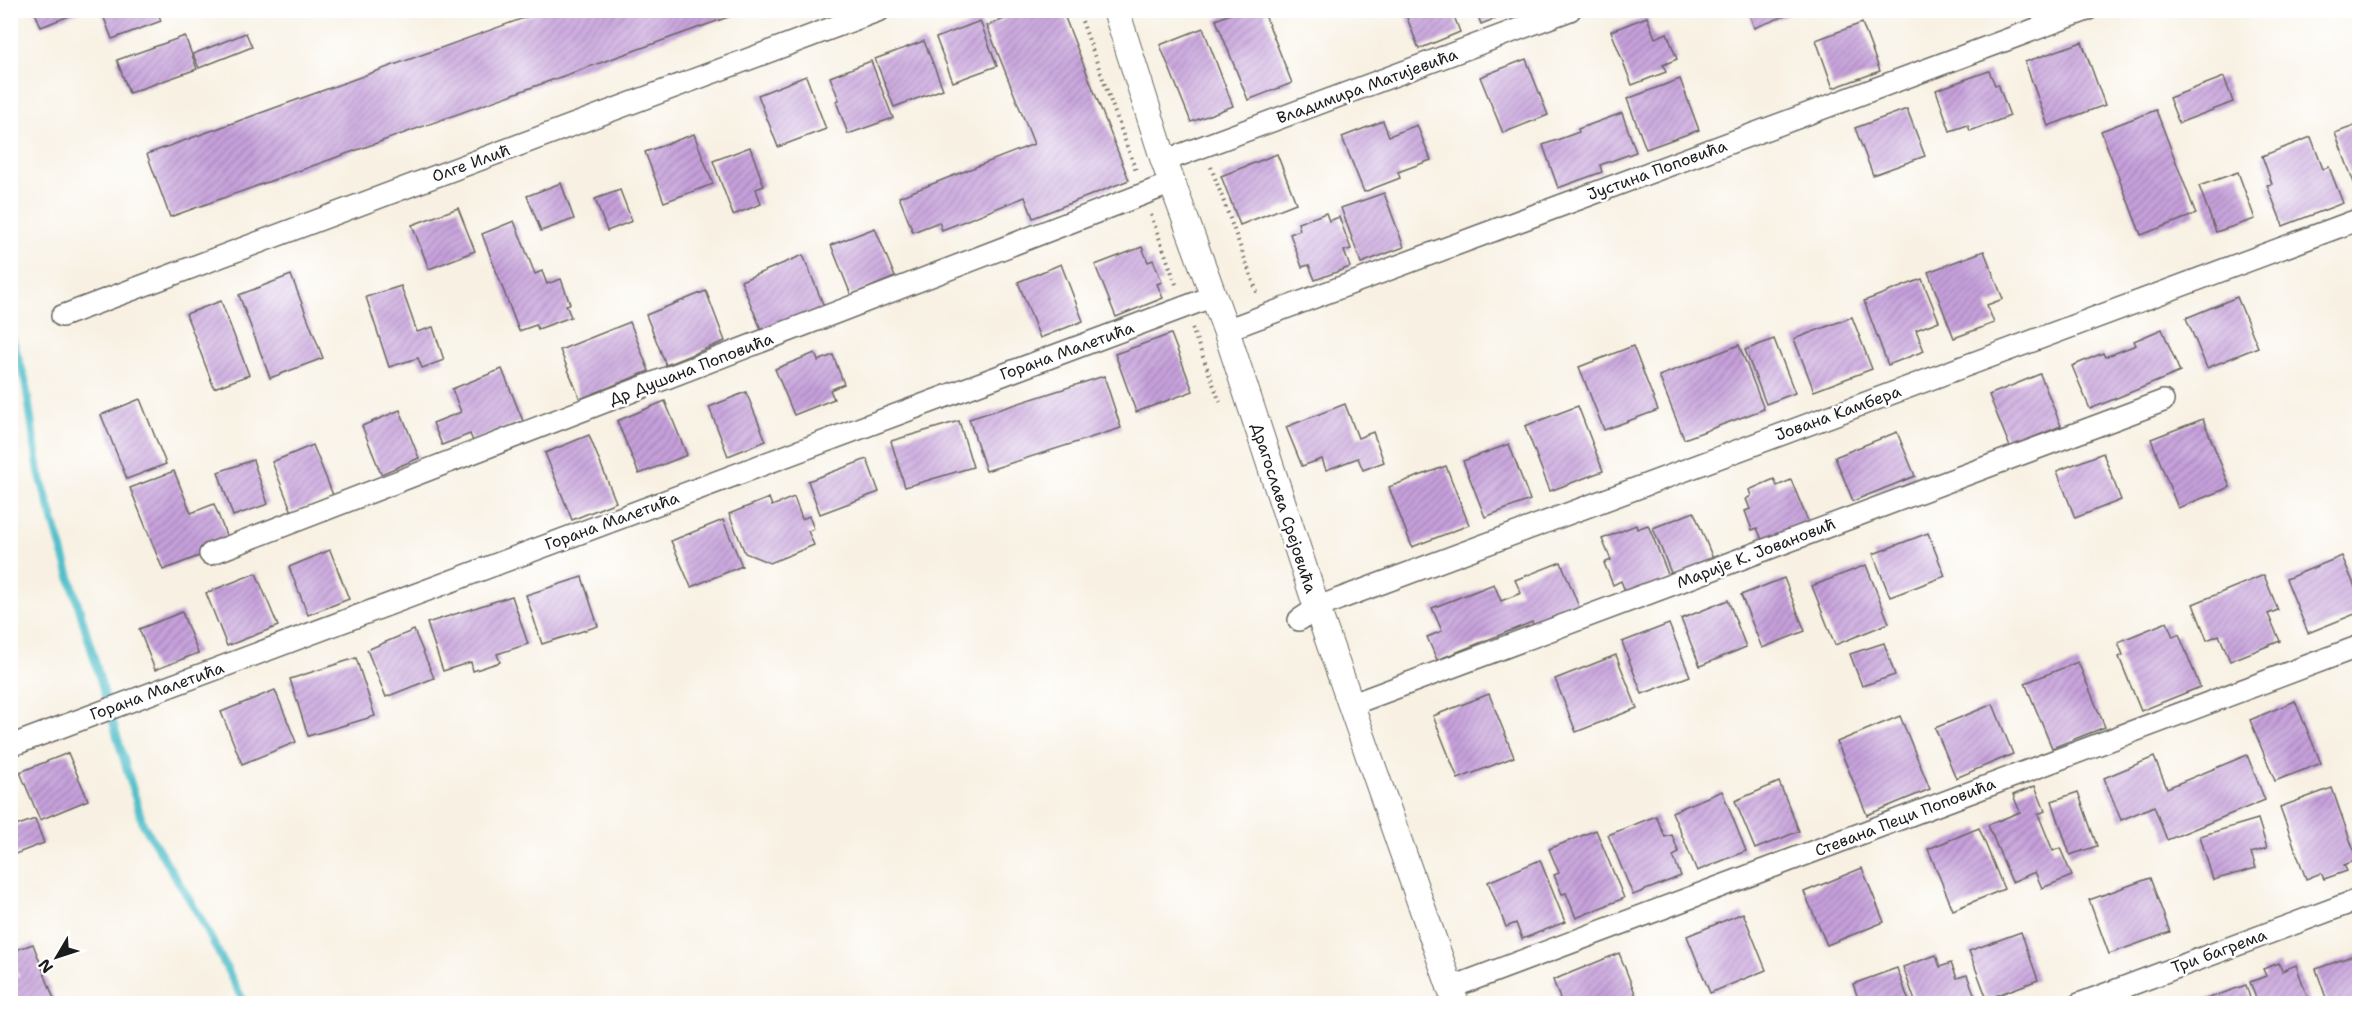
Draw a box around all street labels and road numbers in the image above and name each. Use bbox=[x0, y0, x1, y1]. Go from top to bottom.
street label: Владимира Матијевића bbox=[1274, 43, 1460, 129]
street label: Јустина Поповића bbox=[1584, 135, 1730, 205]
street label: Олге Илић bbox=[429, 139, 513, 187]
street label: Горана Малетића bbox=[997, 317, 1137, 385]
street label: Др Душана Поповића bbox=[606, 328, 776, 410]
street label: Јована Камбера bbox=[1772, 381, 1904, 445]
street label: Драгослава Срејовића bbox=[1247, 420, 1321, 596]
street label: Горана Малетића bbox=[542, 487, 682, 555]
street label: Марије К. Јовановић bbox=[1673, 513, 1839, 593]
street label: Горана Малетића bbox=[87, 657, 227, 725]
street label: Стевана Пеци Поповића bbox=[1812, 773, 1998, 861]
street label: Три багрема bbox=[2168, 924, 2270, 978]

